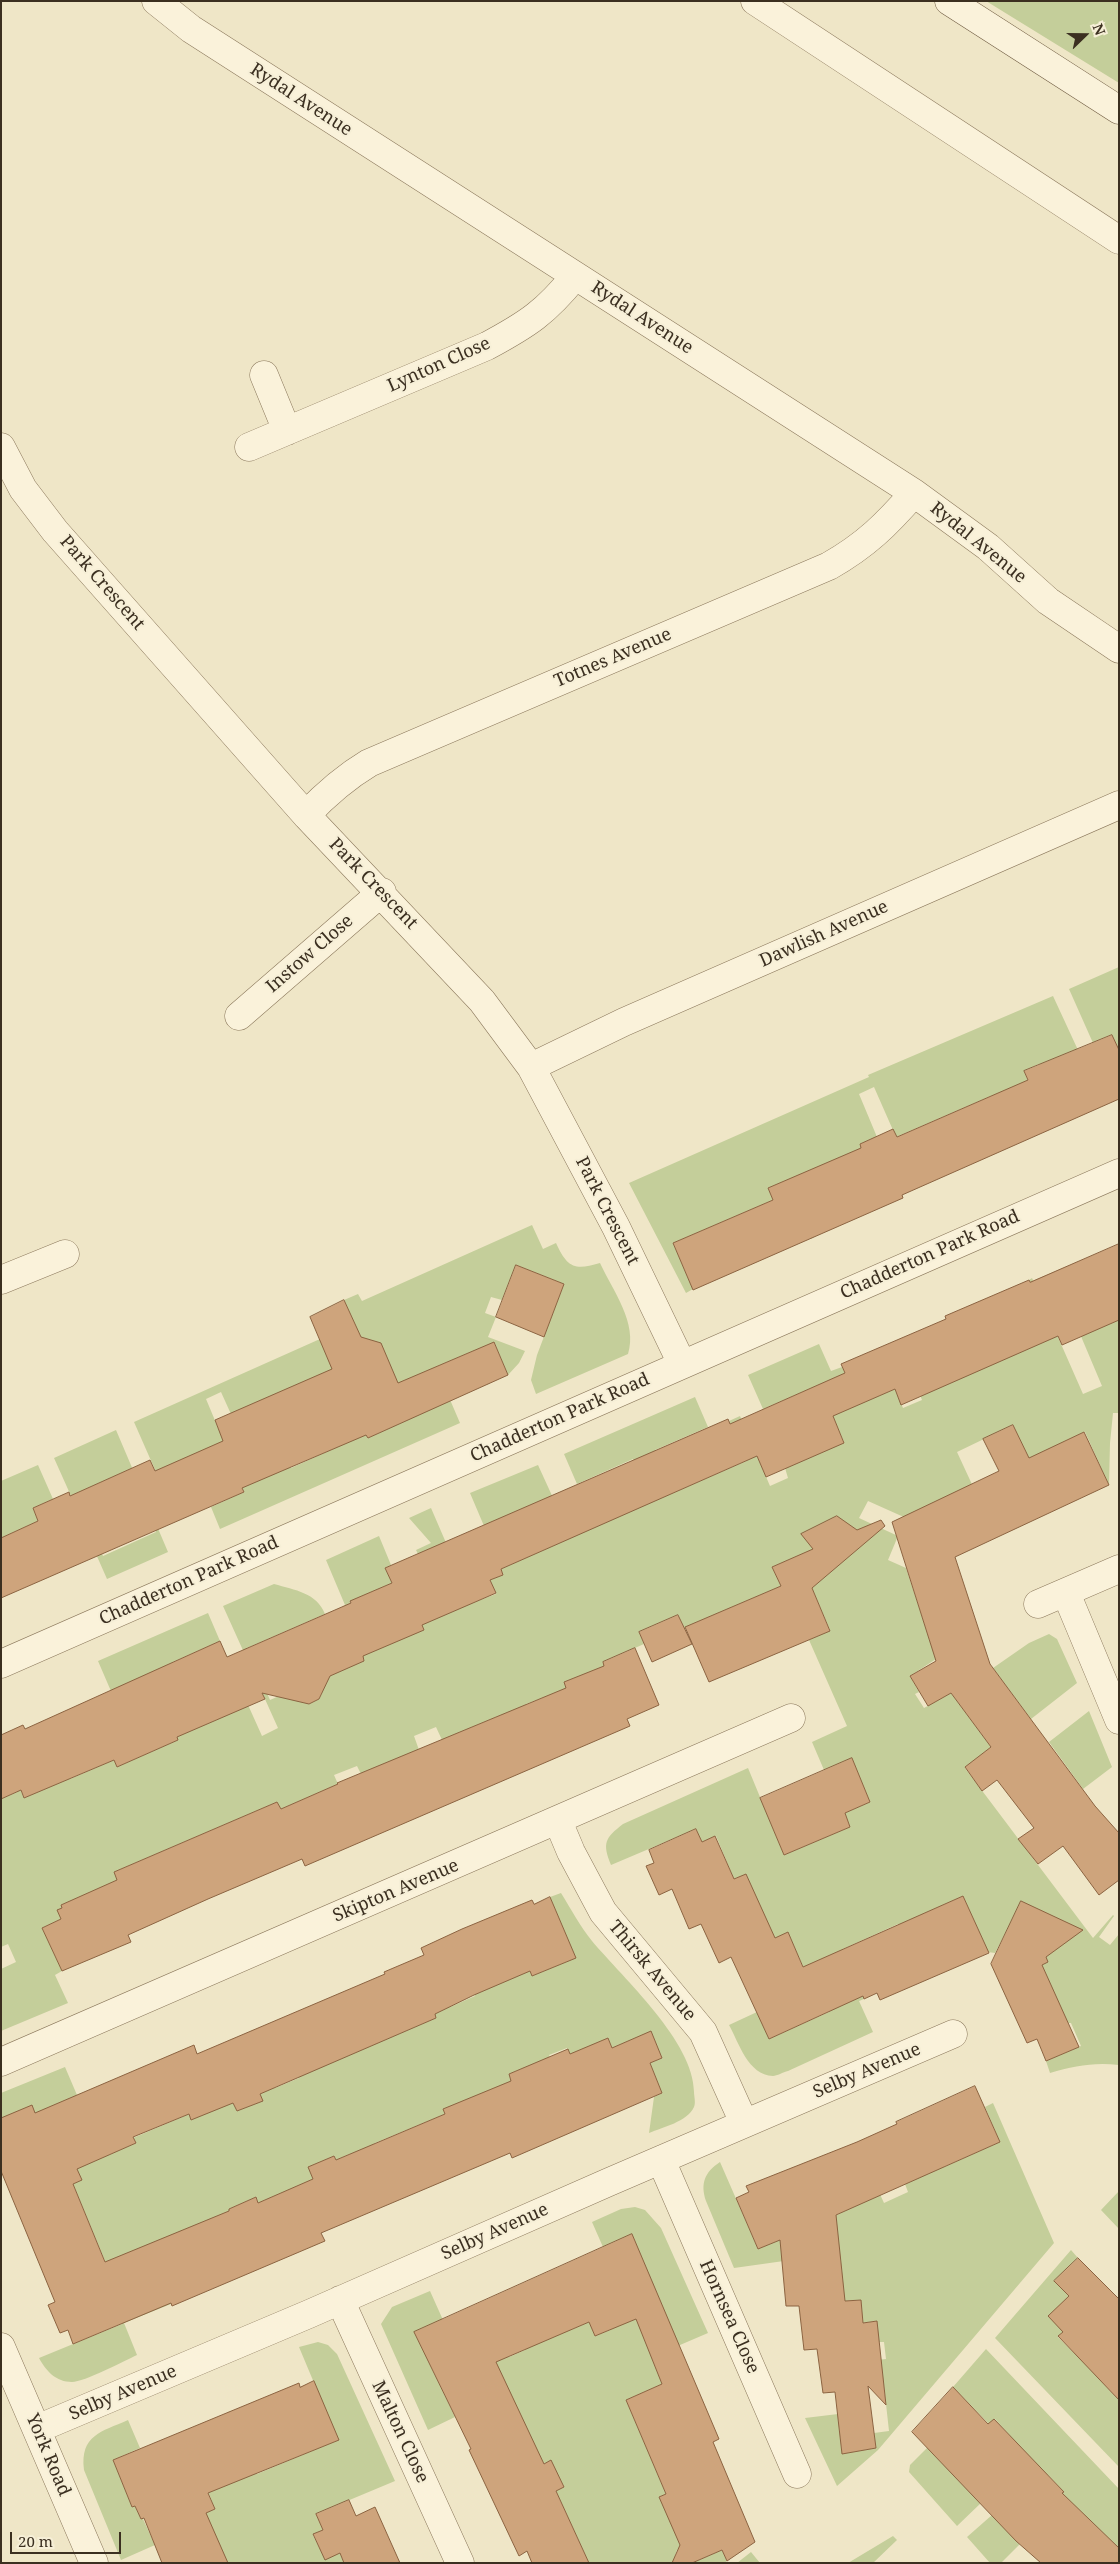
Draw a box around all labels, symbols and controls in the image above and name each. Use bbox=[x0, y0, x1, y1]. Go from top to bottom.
north arrow bbox=[1060, 10, 1110, 60]
text: N bbox=[1088, 21, 1110, 38]
street label: Rydal Avenue bbox=[246, 59, 356, 141]
street label: Rydal Avenue bbox=[587, 277, 697, 359]
street label: Lynton Close bbox=[384, 333, 494, 397]
street label: Rydal Avenue bbox=[926, 498, 1030, 588]
street label: Park Crescent bbox=[55, 531, 149, 635]
street label: Totnes Avenue bbox=[551, 624, 675, 692]
street label: Park Crescent bbox=[324, 834, 422, 934]
street label: Dawlish Avenue bbox=[756, 896, 892, 972]
street label: Instow Close bbox=[262, 910, 358, 998]
street label: Park Crescent bbox=[571, 1153, 643, 1269]
street label: Chadderton Park Road bbox=[837, 1206, 1023, 1304]
street label: Chadderton Park Road bbox=[467, 1369, 653, 1467]
street label: Chadderton Park Road bbox=[96, 1532, 282, 1630]
street label: Skipton Avenue bbox=[330, 1855, 462, 1927]
street label: Thirsk Avenue bbox=[604, 1916, 700, 2026]
street label: Selby Avenue bbox=[810, 2039, 924, 2103]
street label: Selby Avenue bbox=[438, 2199, 552, 2265]
street label: Hornsea Close bbox=[694, 2257, 764, 2377]
street label: Selby Avenue bbox=[66, 2361, 180, 2425]
street label: Malton Close bbox=[367, 2377, 433, 2487]
street label: York Road bbox=[21, 2411, 75, 2499]
scale bar bbox=[12, 2522, 124, 2554]
text: 20 m bbox=[18, 2531, 53, 2551]

